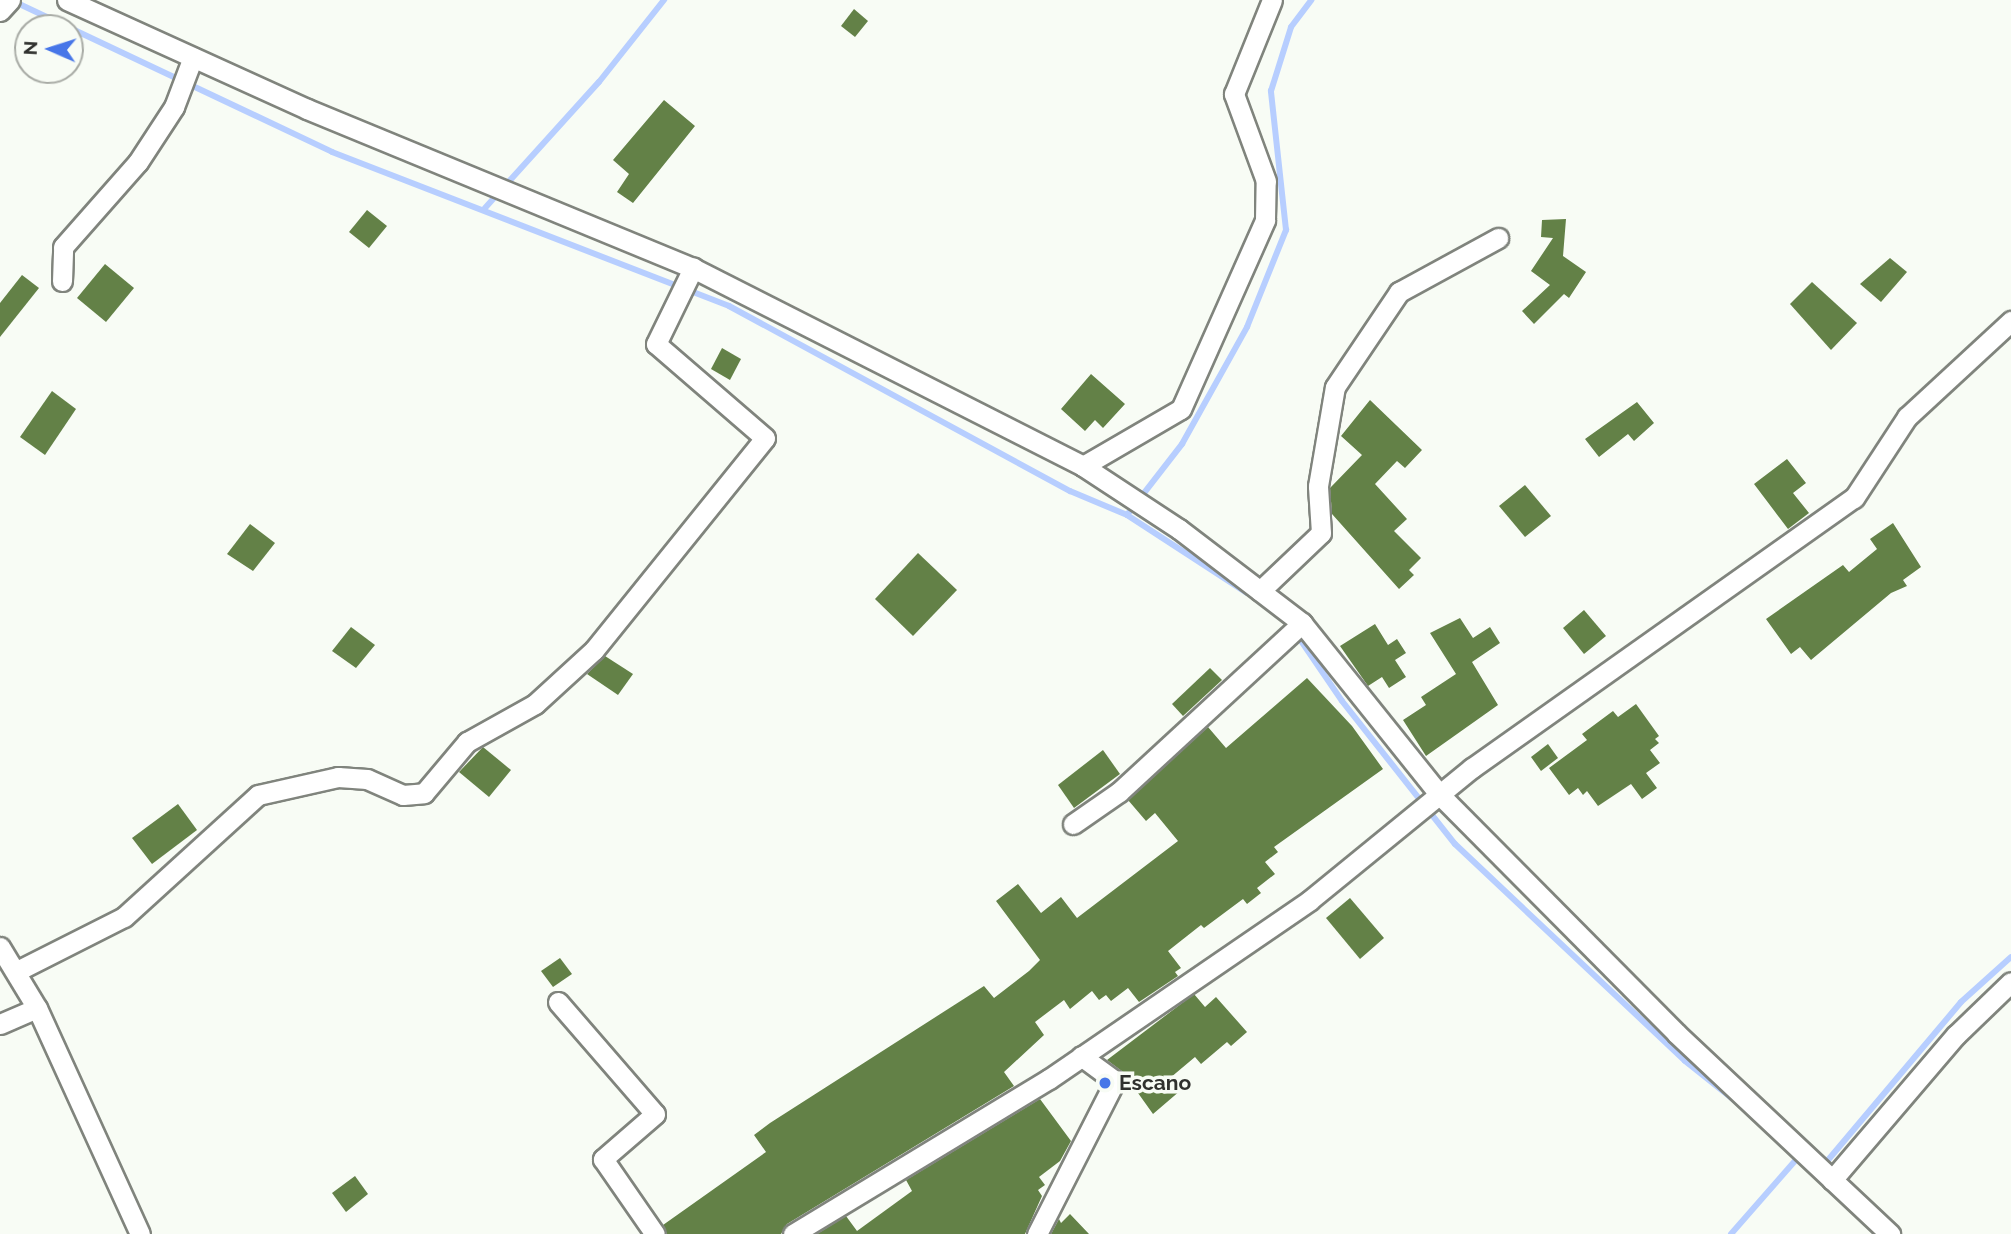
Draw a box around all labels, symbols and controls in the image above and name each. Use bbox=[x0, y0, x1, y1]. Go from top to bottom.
north arrow bbox=[14, 14, 84, 84]
text: N bbox=[19, 40, 41, 56]
place label: Escano bbox=[1119, 1070, 1191, 1096]
marker: Escano bbox=[1097, 1075, 1113, 1091]

